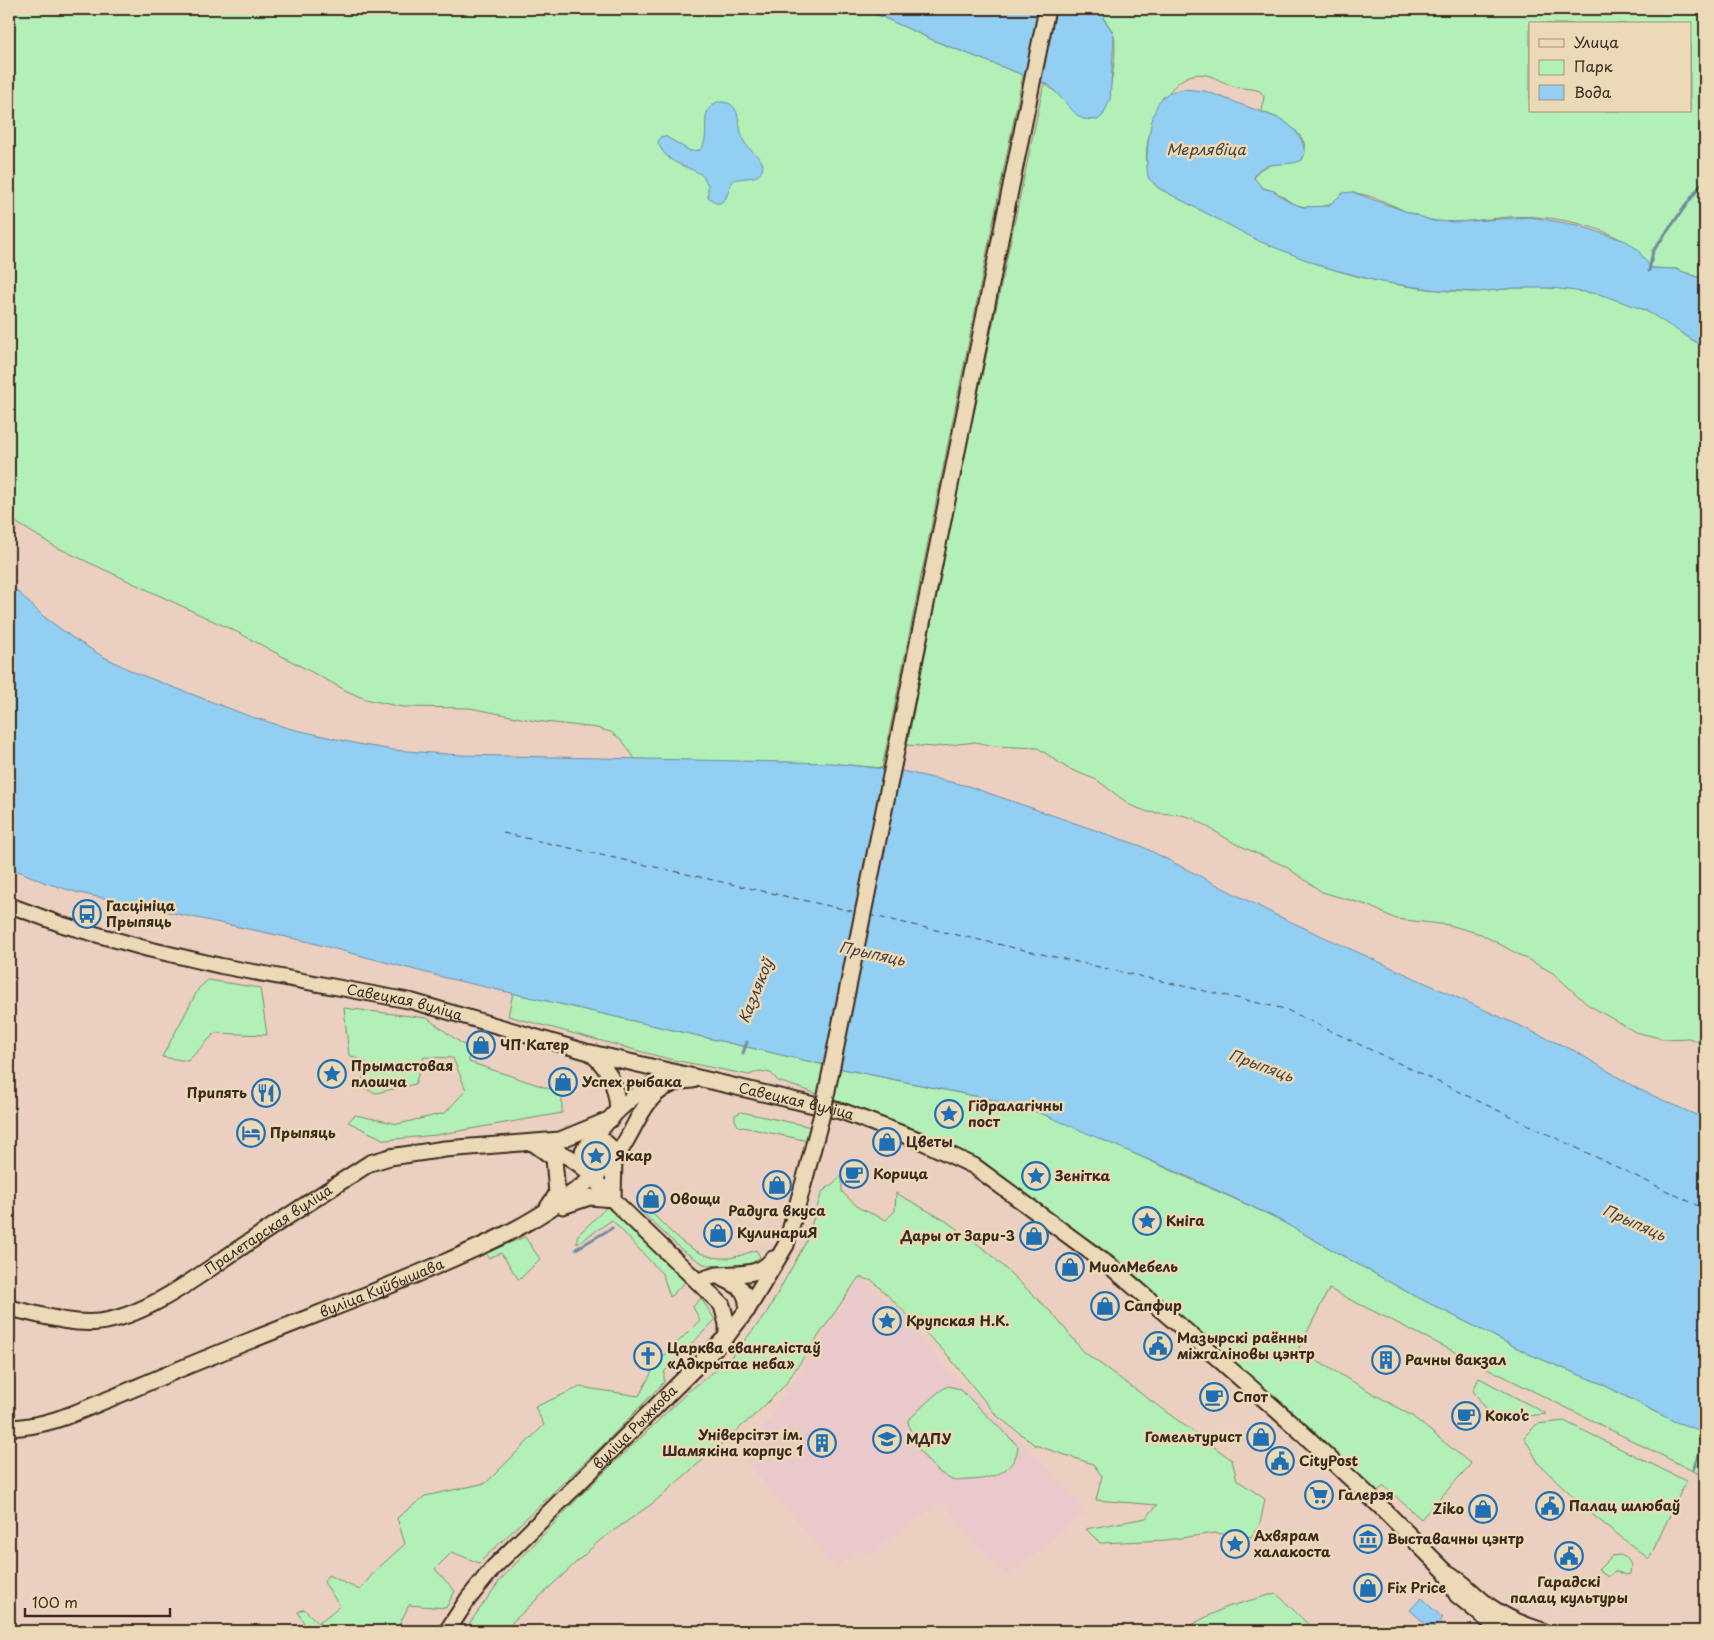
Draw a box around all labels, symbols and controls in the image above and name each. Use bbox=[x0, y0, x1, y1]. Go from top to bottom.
legend bbox=[1529, 22, 1692, 112]
text: Улица bbox=[1574, 30, 1619, 53]
text: Парк bbox=[1574, 54, 1613, 77]
text: Вода bbox=[1574, 80, 1612, 103]
water label: Мерлявіца bbox=[1166, 137, 1246, 160]
place label: Гасцініца Прыпяць bbox=[106, 895, 176, 932]
bus stop icon: Гасцініца Прыпяць bbox=[72, 899, 102, 929]
water label: Прыпяць bbox=[837, 934, 908, 971]
water label: Казлякоў bbox=[731, 953, 779, 1026]
street label: Савецкая вуліца bbox=[345, 978, 465, 1025]
shop icon: ЧП Катер bbox=[466, 1030, 496, 1060]
place label: ЧП Катер bbox=[500, 1034, 569, 1055]
water label: Прыпяць bbox=[1226, 1042, 1298, 1087]
place label: Прымастовая плошча bbox=[351, 1055, 453, 1092]
place icon: Прымастовая плошча bbox=[317, 1059, 347, 1089]
shop icon: Успех рыбака bbox=[548, 1067, 578, 1097]
place label: Успех рыбака bbox=[581, 1071, 683, 1092]
street label: Савецкая вуліца bbox=[737, 1077, 858, 1125]
restaurant icon: Припять bbox=[251, 1078, 281, 1108]
place label: Припять bbox=[187, 1082, 247, 1103]
place label: Гідралагічны пост bbox=[968, 1095, 1063, 1132]
place icon: Гідралагічны пост bbox=[934, 1099, 964, 1129]
hotel icon: Прыпяць bbox=[236, 1118, 266, 1148]
place label: Прыпяць bbox=[270, 1122, 336, 1143]
shop icon: Цветы bbox=[872, 1127, 902, 1157]
place label: Цветы bbox=[906, 1131, 953, 1152]
place icon: Якар bbox=[581, 1141, 611, 1171]
place label: Якар bbox=[615, 1145, 652, 1166]
cafe icon: Корица bbox=[839, 1159, 869, 1189]
place icon: Зенітка bbox=[1021, 1161, 1051, 1191]
place label: Корица bbox=[873, 1163, 928, 1184]
place label: Зенітка bbox=[1054, 1165, 1111, 1186]
shop icon: Радуга вкуса bbox=[762, 1170, 792, 1200]
street label: Пралетарская вуліца bbox=[200, 1179, 337, 1279]
shop icon: Овощи bbox=[636, 1184, 666, 1214]
place label: Овощи bbox=[670, 1188, 721, 1209]
water label: Прыпяць bbox=[1599, 1198, 1671, 1246]
place label: Радуга вкуса bbox=[728, 1200, 826, 1221]
place icon: Кніга bbox=[1132, 1206, 1162, 1236]
place label: Кніга bbox=[1166, 1210, 1205, 1231]
shop icon: КулинариЯ bbox=[703, 1218, 733, 1248]
shop icon: Дары от Зари-3 bbox=[1019, 1221, 1049, 1251]
place label: КулинариЯ bbox=[737, 1222, 818, 1243]
place label: Дары от Зари-3 bbox=[900, 1225, 1015, 1246]
shop icon: МиолМебель bbox=[1055, 1252, 1085, 1282]
street label: вуліца Куйбышава bbox=[316, 1253, 447, 1322]
place label: МиолМебель bbox=[1089, 1256, 1178, 1277]
shop icon: Сапфир bbox=[1090, 1291, 1120, 1321]
place label: Сапфир bbox=[1124, 1295, 1182, 1316]
place icon: Крупская Н.К. bbox=[872, 1306, 902, 1336]
place label: Крупская Н.К. bbox=[906, 1310, 1010, 1331]
place label: Мазырскі раённы міжгаліновы цэнтр bbox=[1177, 1327, 1315, 1364]
public building icon: Мазырскі раённы міжгаліновы цэнтр bbox=[1143, 1331, 1173, 1361]
place label: Царква евангелістаў «Адкрытае неба» bbox=[667, 1337, 821, 1374]
church icon: Царква евангелістаў «Адкрытае неба» bbox=[633, 1341, 663, 1371]
building icon: Рачны вакзал bbox=[1371, 1345, 1401, 1375]
place label: Рачны вакзал bbox=[1405, 1349, 1506, 1370]
street label: вуліца Рыжкова bbox=[588, 1380, 682, 1474]
cafe icon: Спот bbox=[1199, 1382, 1229, 1412]
place label: Спот bbox=[1233, 1386, 1269, 1407]
cafe icon: Кокоʼс bbox=[1451, 1401, 1481, 1431]
place label: Кокоʼс bbox=[1485, 1405, 1530, 1426]
shop icon: Гомельтурист bbox=[1246, 1422, 1276, 1452]
place label: Універсітэт ім. Шамякіна корпус 1 bbox=[662, 1424, 803, 1461]
school or university icon: МДПУ bbox=[872, 1424, 902, 1454]
place label: Гомельтурист bbox=[1145, 1426, 1243, 1447]
building icon: Універсітэт ім. Шамякіна корпус 1 bbox=[807, 1428, 837, 1458]
place label: МДПУ bbox=[906, 1428, 951, 1449]
public building icon: CityPost bbox=[1265, 1446, 1295, 1476]
place label: CityPost bbox=[1299, 1450, 1359, 1471]
supermarket icon: Галерэя bbox=[1304, 1480, 1334, 1510]
place label: Галерэя bbox=[1338, 1484, 1394, 1505]
public building icon: Палац шлюбаў bbox=[1535, 1491, 1565, 1521]
shop icon: Ziko bbox=[1468, 1494, 1498, 1524]
place label: Палац шлюбаў bbox=[1569, 1495, 1680, 1516]
place label: Ziko bbox=[1433, 1498, 1464, 1519]
museum icon: Выставачны цэнтр bbox=[1353, 1524, 1383, 1554]
place label: Ахвярам халакоста bbox=[1254, 1525, 1331, 1562]
place label: Выставачны цэнтр bbox=[1387, 1528, 1524, 1549]
place icon: Ахвярам халакоста bbox=[1220, 1529, 1250, 1559]
public building icon: Гарадскі палац культуры bbox=[1554, 1541, 1584, 1571]
place label: Гарадскі палац культуры bbox=[1510, 1571, 1628, 1608]
shop icon: Fix Price bbox=[1353, 1573, 1383, 1603]
place label: Fix Price bbox=[1387, 1577, 1447, 1598]
scale bar bbox=[25, 1585, 170, 1617]
text: 100 m bbox=[32, 1590, 78, 1613]

